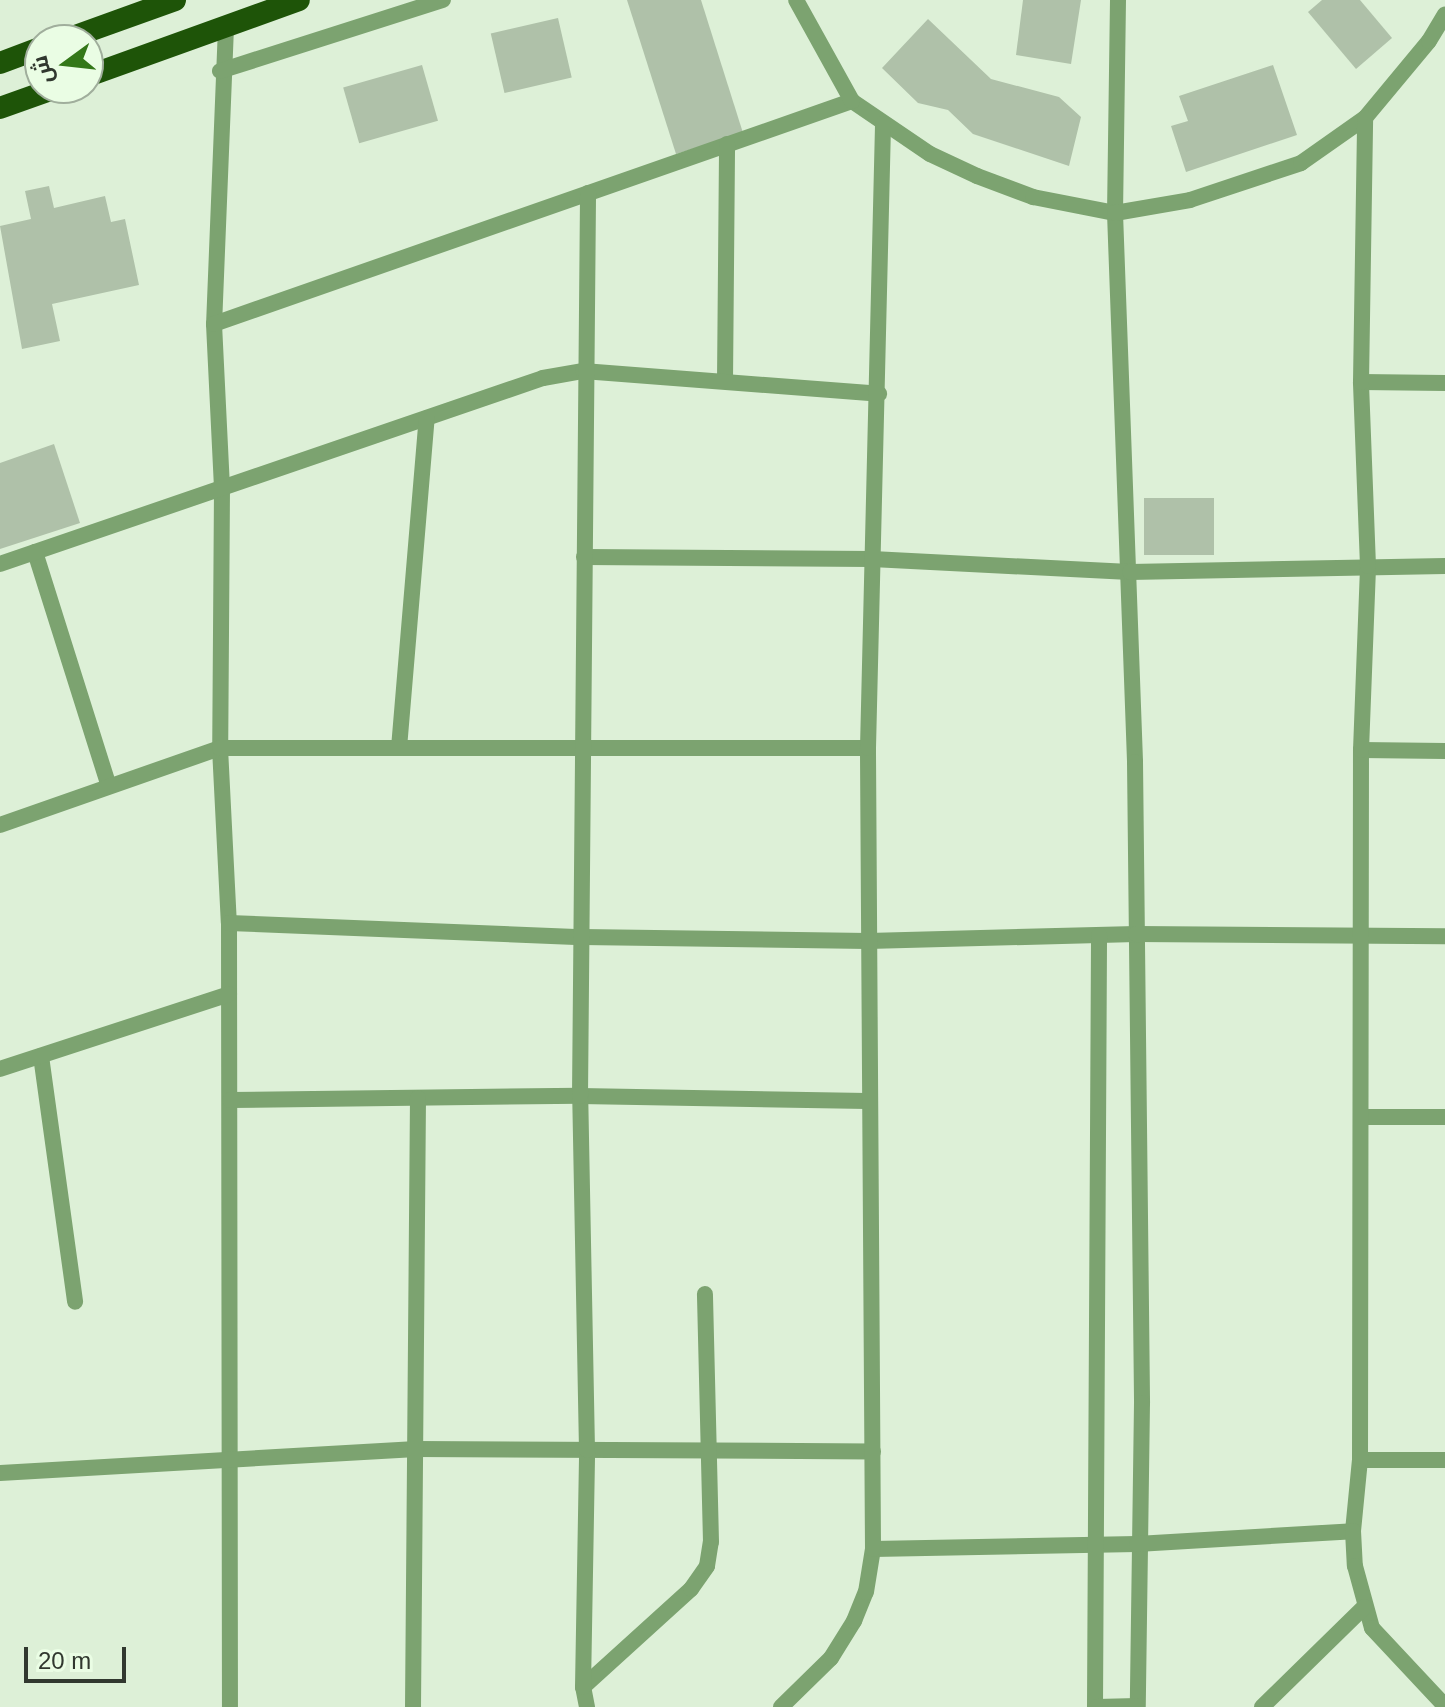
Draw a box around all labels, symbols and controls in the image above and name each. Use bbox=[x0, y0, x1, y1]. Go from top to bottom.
north arrow bbox=[24, 24, 104, 104]
text: ش bbox=[27, 53, 58, 87]
scale bar bbox=[28, 1631, 130, 1681]
text: 20 m bbox=[38, 1647, 91, 1674]

